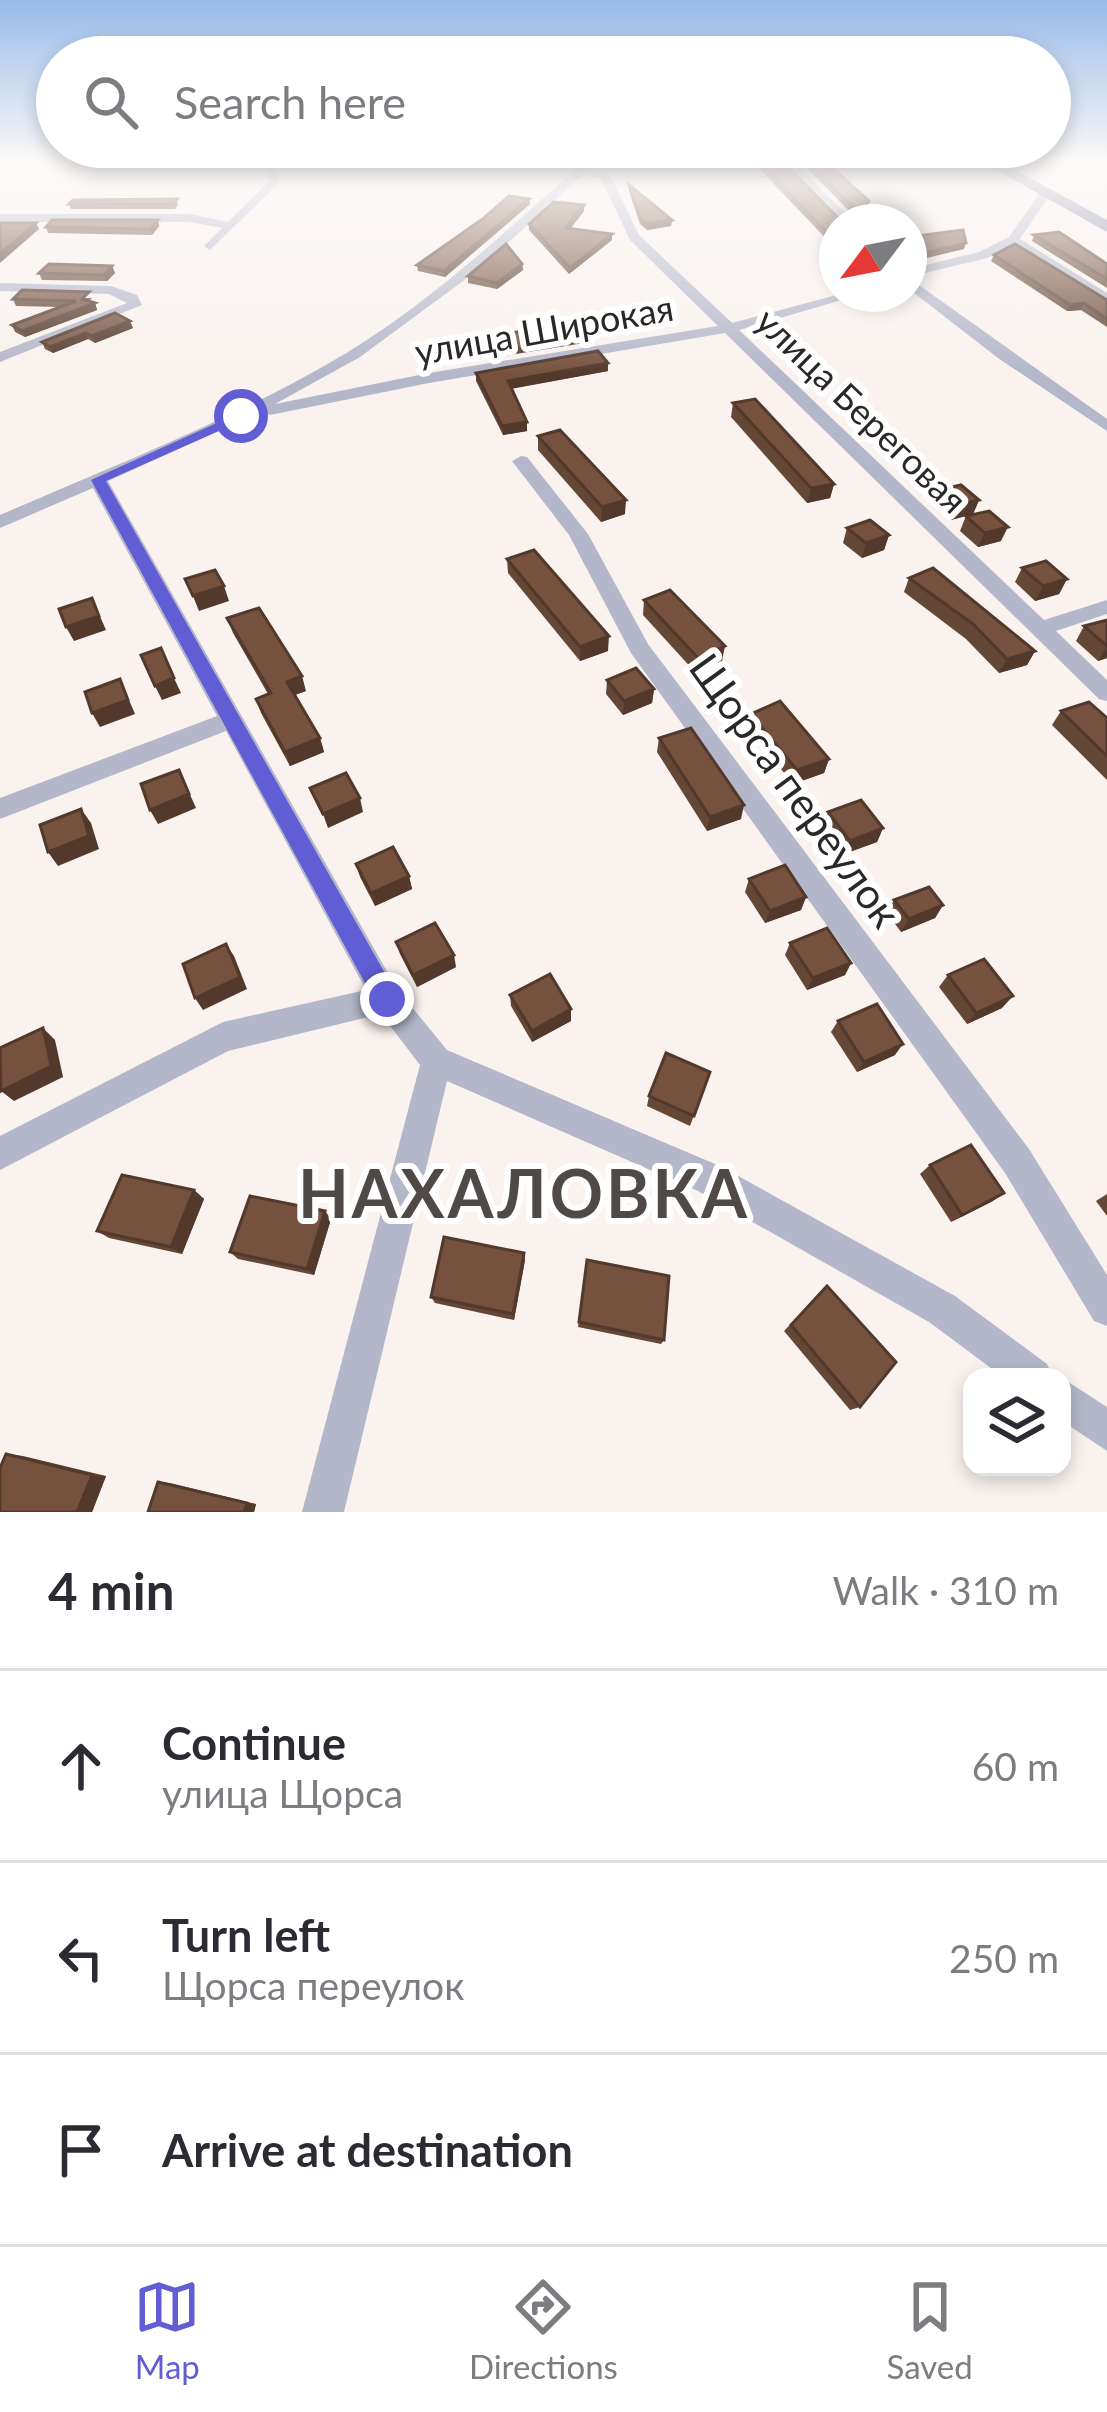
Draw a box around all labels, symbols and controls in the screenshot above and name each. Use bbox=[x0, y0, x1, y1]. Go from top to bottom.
search box bbox=[36, 36, 1071, 168]
icon: search bbox=[78, 69, 144, 135]
text: Search here bbox=[174, 75, 406, 129]
north arrow bbox=[819, 204, 927, 312]
street label: улица Широкая bbox=[411, 285, 677, 373]
street label: улица Береговая bbox=[747, 298, 977, 522]
route start bbox=[214, 389, 268, 443]
street label: Щорса переулок bbox=[680, 644, 912, 937]
route end bbox=[360, 972, 414, 1026]
district label: НАХАЛОВКА bbox=[298, 1153, 750, 1232]
map controls bbox=[963, 1368, 1071, 1476]
button: layers bbox=[963, 1368, 1071, 1476]
text: 4 min bbox=[48, 1560, 174, 1621]
text: Walk · 310 m bbox=[832, 1567, 1059, 1613]
text: Continue bbox=[162, 1716, 346, 1770]
icon: ahead bbox=[48, 1733, 114, 1799]
text: 60 m bbox=[972, 1743, 1059, 1789]
text: улица Щорса bbox=[162, 1770, 403, 1816]
text: Turn left bbox=[162, 1908, 330, 1962]
icon: left bbox=[48, 1925, 114, 1991]
text: 250 m bbox=[949, 1935, 1059, 1981]
text: Щорса переулок bbox=[162, 1962, 464, 2008]
icon: arrive bbox=[48, 2117, 114, 2183]
text: Arrive at destination bbox=[162, 2123, 573, 2177]
tab: Map bbox=[134, 2274, 200, 2386]
tab: Directions bbox=[469, 2274, 618, 2386]
tab: Saved bbox=[886, 2274, 973, 2386]

